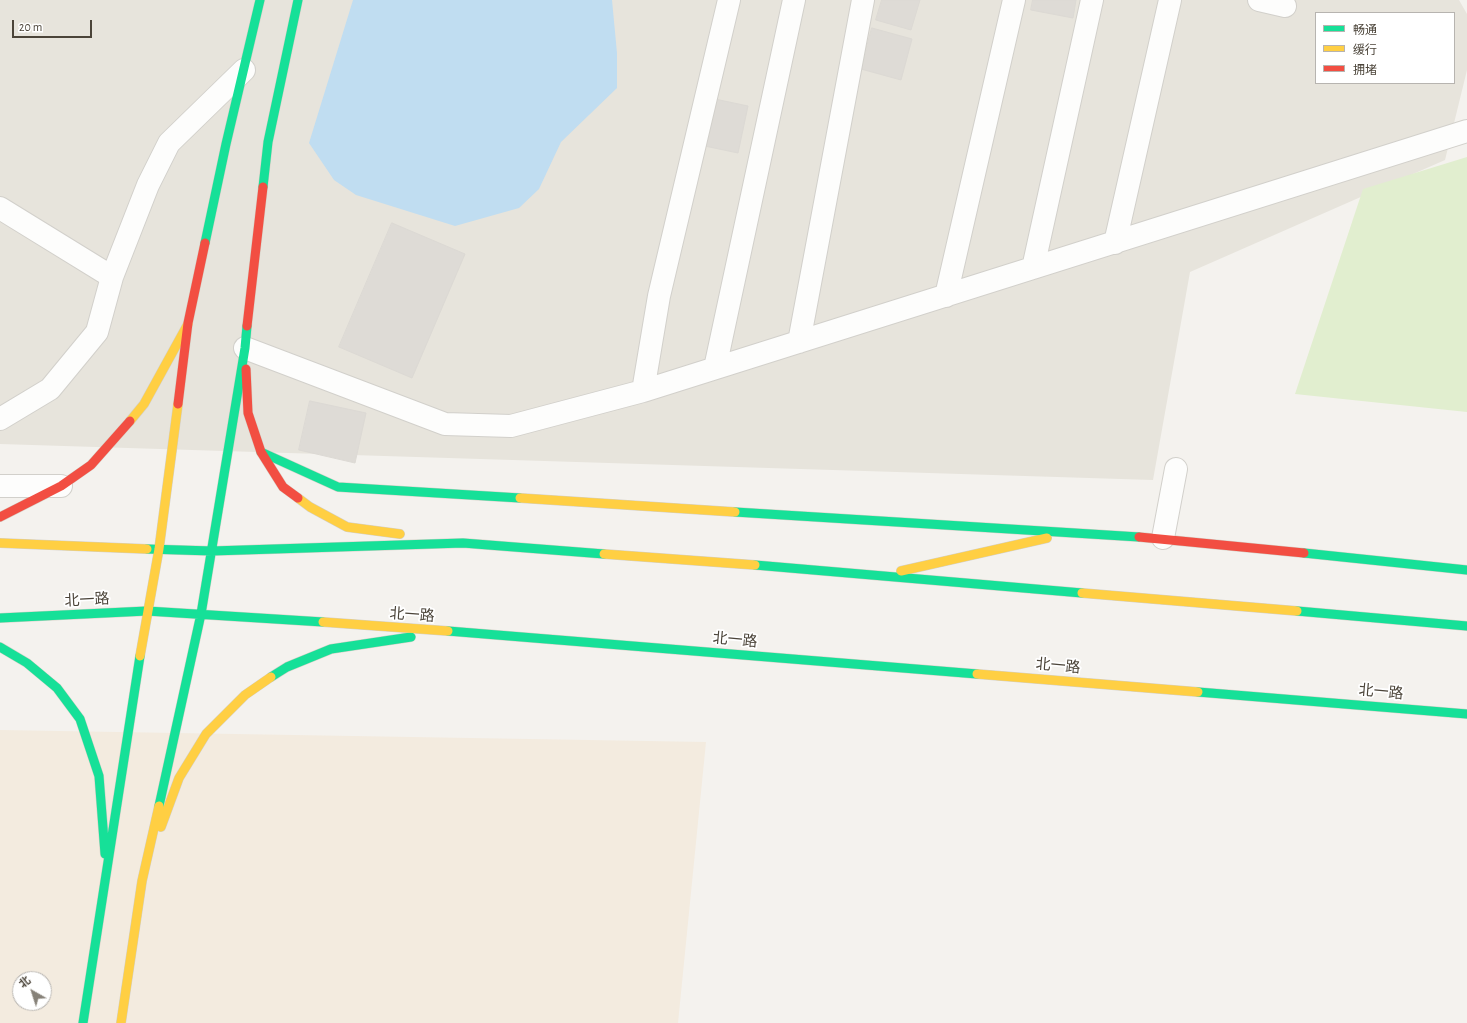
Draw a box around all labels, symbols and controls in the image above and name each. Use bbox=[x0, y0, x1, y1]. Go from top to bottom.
scale bar bbox=[14, 12, 94, 38]
legend bbox=[1315, 12, 1455, 84]
text: 20 m bbox=[19, 21, 42, 33]
text: 畅通 bbox=[1353, 24, 1377, 36]
text: 缓行 bbox=[1353, 44, 1377, 56]
text: 拥堵 bbox=[1353, 64, 1377, 76]
street label: 北一路 bbox=[64, 590, 110, 610]
street label: 北一路 bbox=[389, 604, 435, 626]
street label: 北一路 bbox=[712, 629, 758, 651]
street label: 北一路 bbox=[1035, 655, 1081, 677]
street label: 北一路 bbox=[1358, 681, 1404, 703]
north arrow bbox=[12, 971, 52, 1011]
text: 北 bbox=[17, 974, 32, 990]

